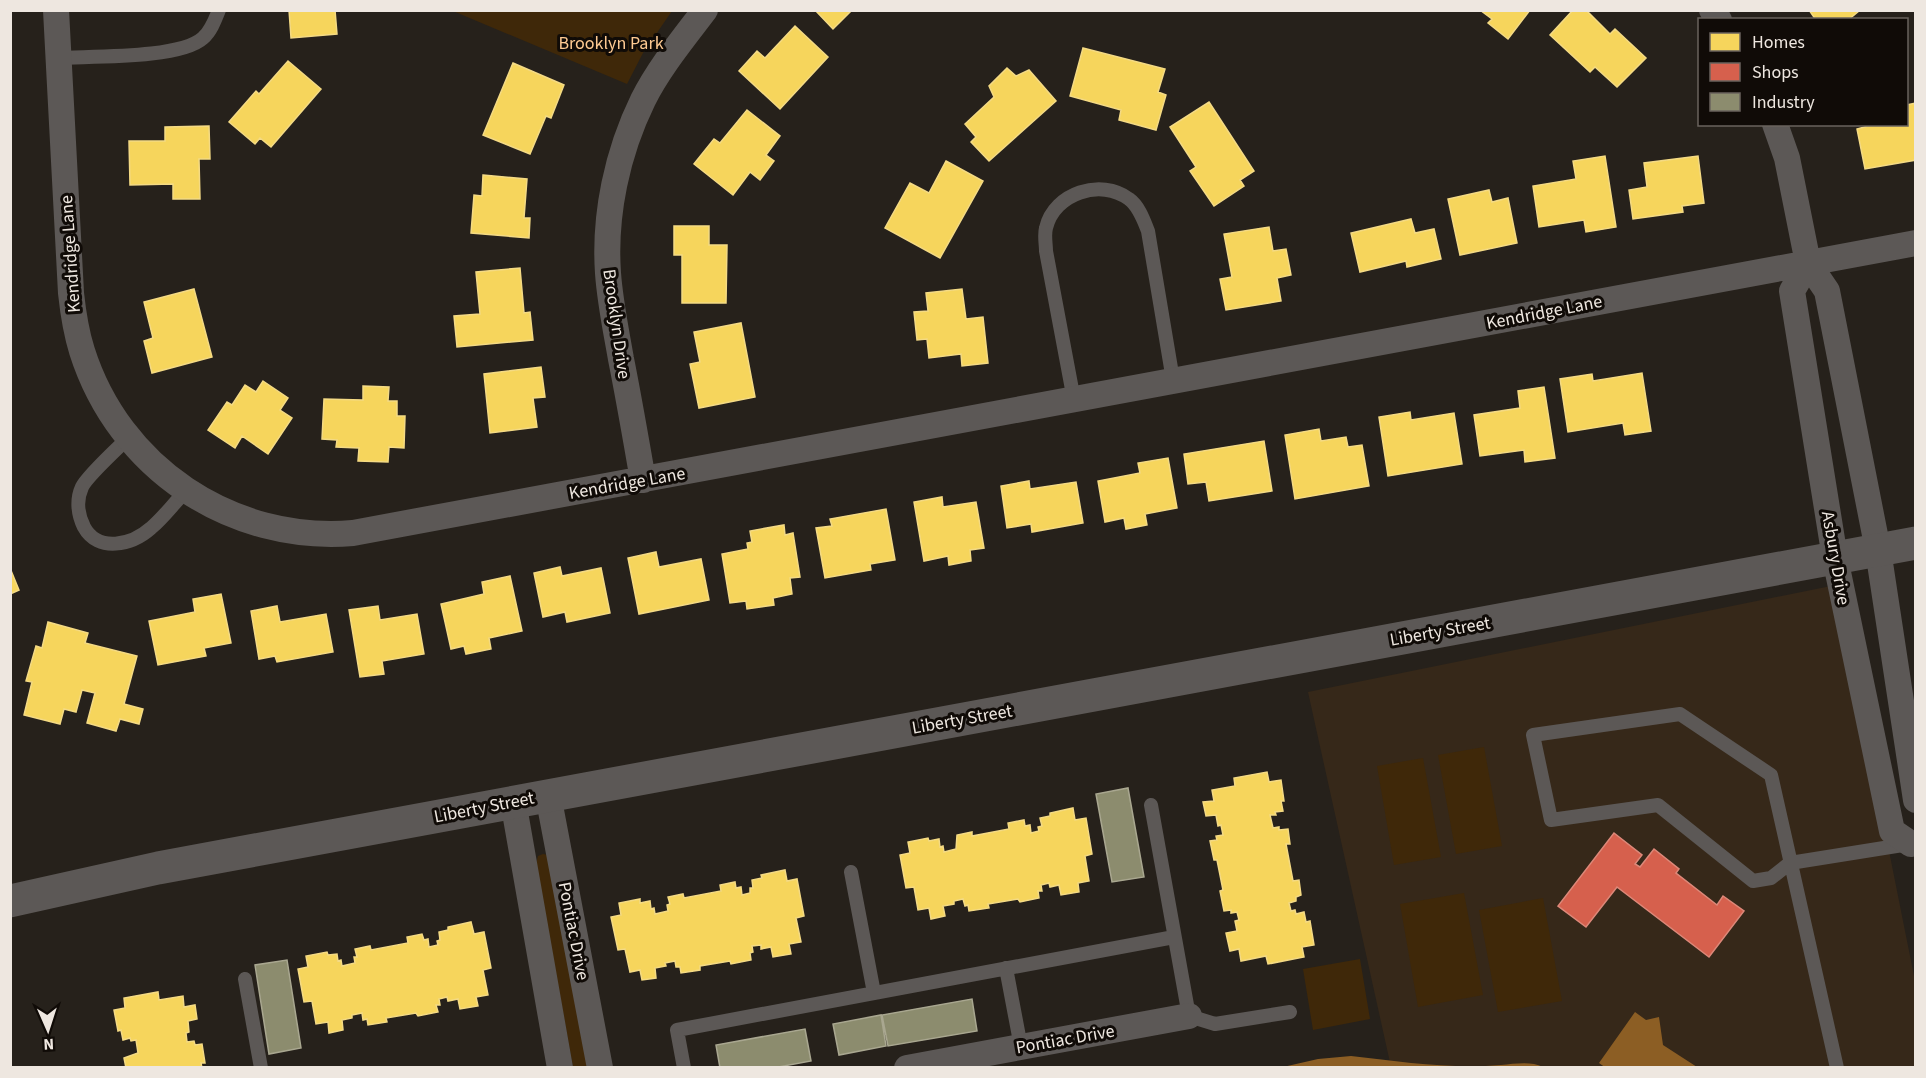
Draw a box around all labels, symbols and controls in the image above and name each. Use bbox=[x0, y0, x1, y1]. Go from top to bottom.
legend bbox=[1698, 18, 1908, 126]
text: Homes bbox=[1752, 30, 1805, 55]
park label: Brooklyn Park bbox=[558, 31, 664, 56]
text: Shops bbox=[1752, 60, 1799, 85]
text: Industry bbox=[1752, 90, 1815, 115]
street label: Kendridge Lane bbox=[54, 194, 87, 314]
street label: Brooklyn Drive bbox=[596, 268, 637, 381]
street label: Kendridge Lane bbox=[1484, 289, 1604, 336]
street label: Kendridge Lane bbox=[567, 461, 687, 506]
street label: Asbury Drive bbox=[1815, 509, 1856, 607]
street label: Liberty Street bbox=[1388, 610, 1492, 653]
street label: Liberty Street bbox=[910, 698, 1014, 741]
street label: Liberty Street bbox=[432, 786, 536, 829]
street label: Pontiac Drive bbox=[552, 880, 595, 983]
north arrow bbox=[18, 1000, 78, 1060]
street label: Pontiac Drive bbox=[1014, 1019, 1116, 1060]
text: N bbox=[43, 1033, 55, 1055]

